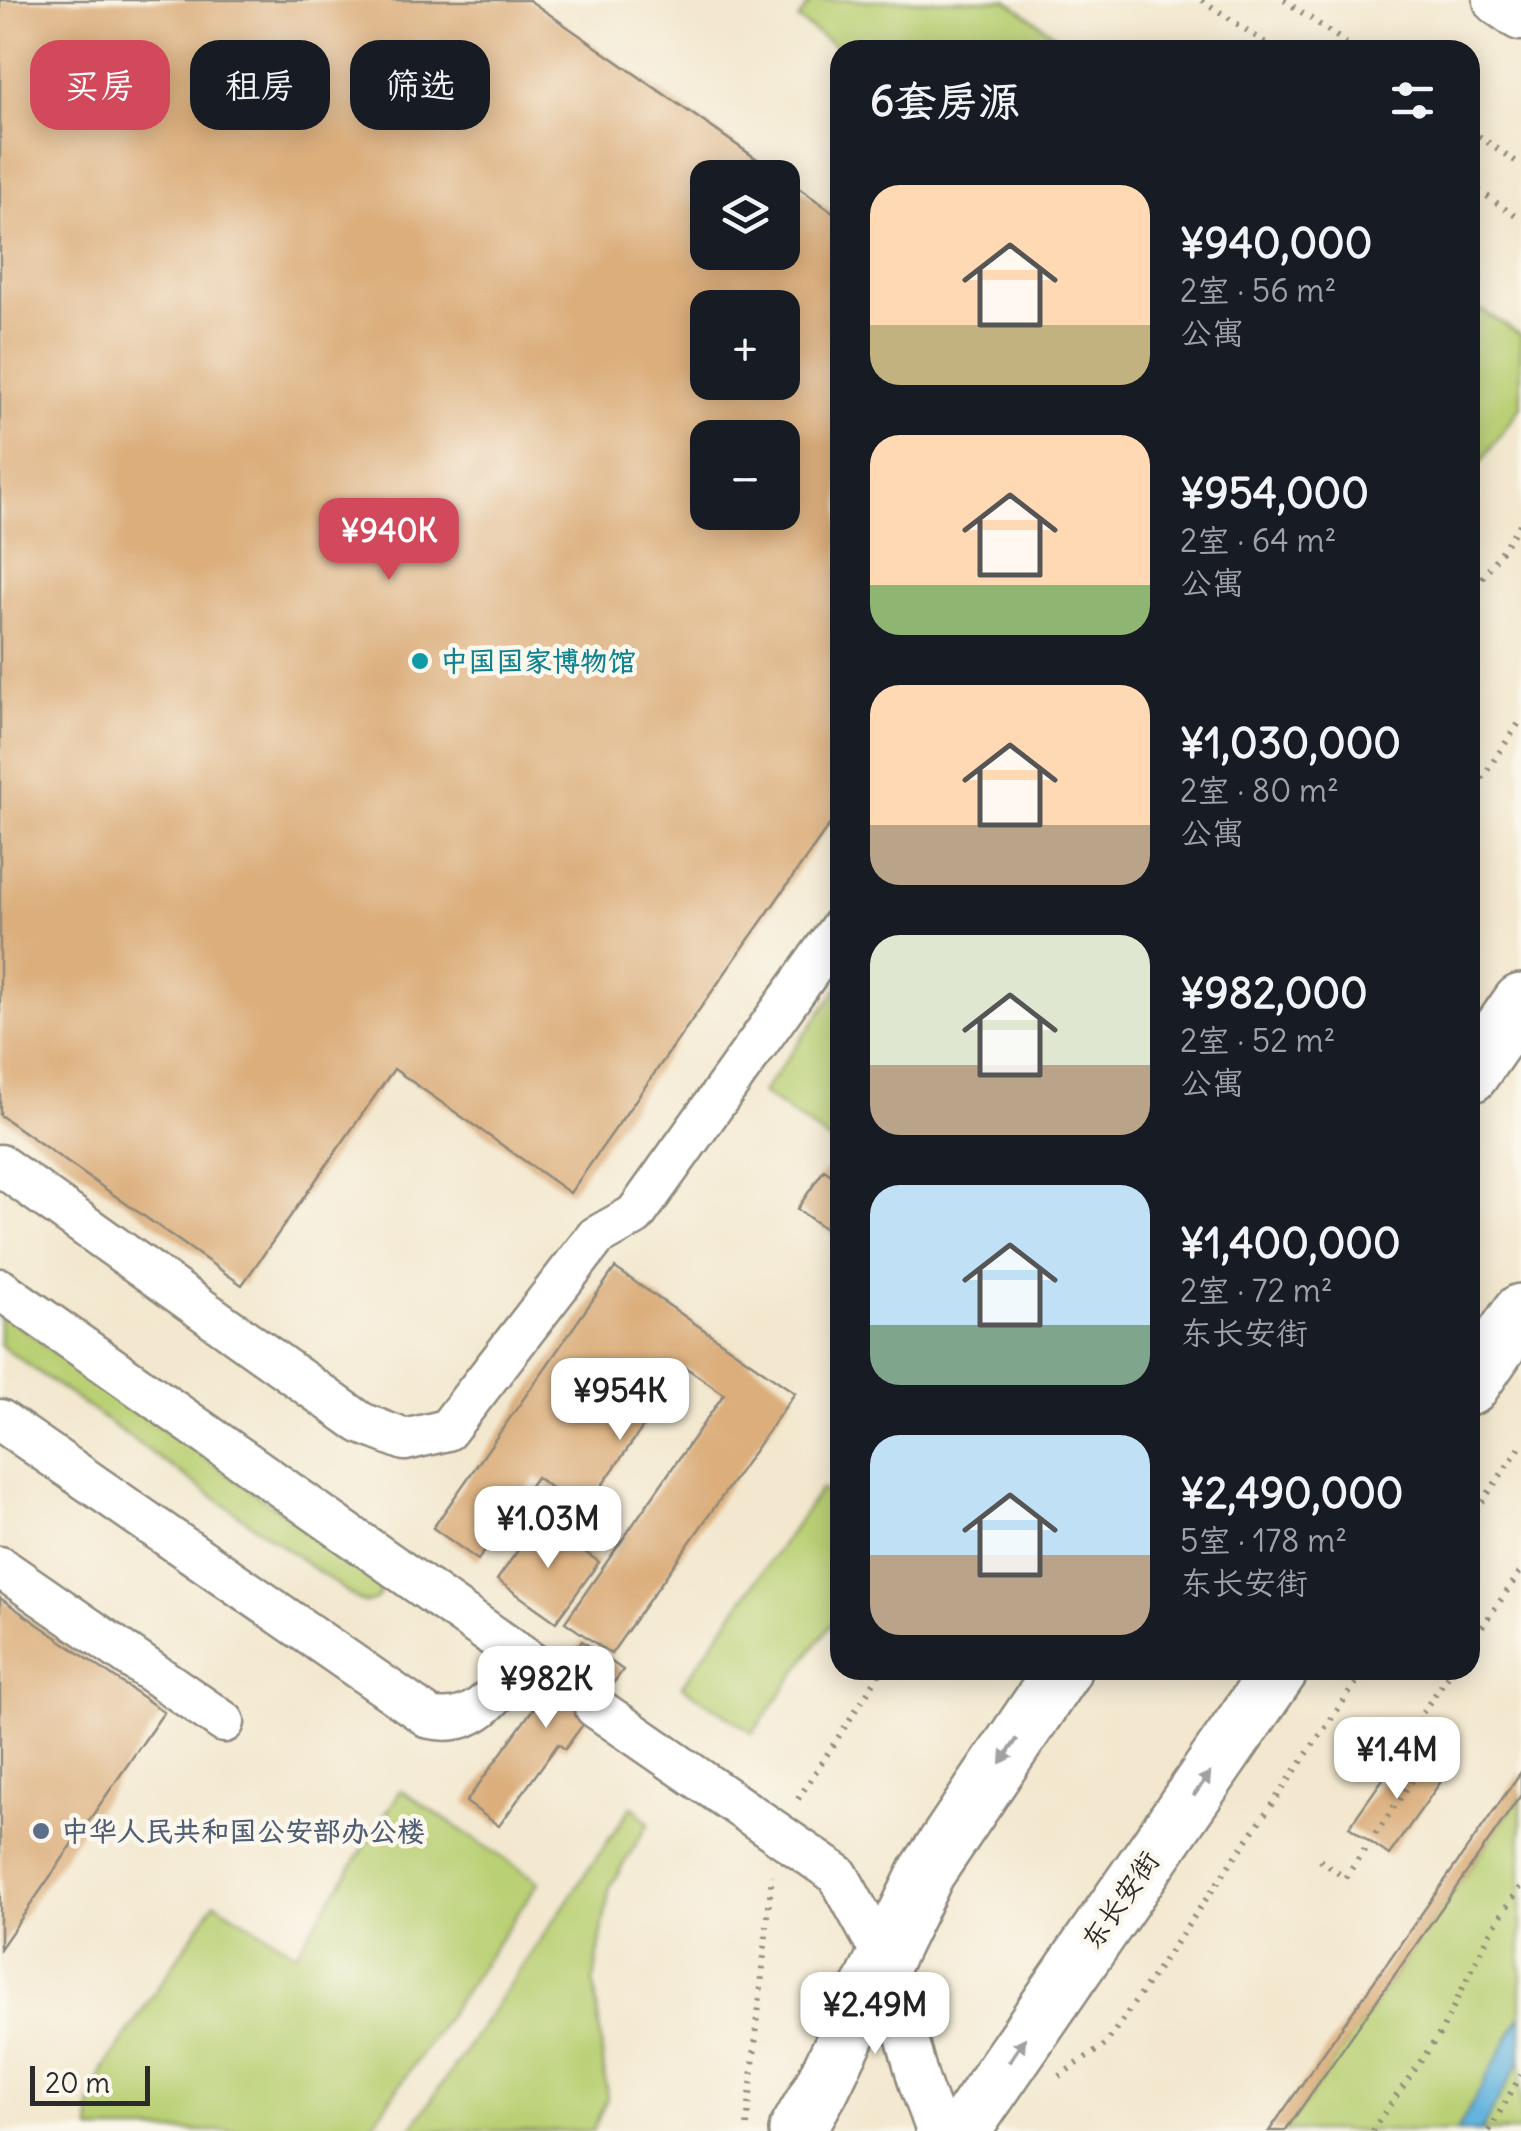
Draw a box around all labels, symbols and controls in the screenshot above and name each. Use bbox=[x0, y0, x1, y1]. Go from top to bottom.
chip: 买房 bbox=[30, 40, 170, 130]
chip: 租房 bbox=[190, 40, 330, 130]
chip: 筛选 bbox=[350, 40, 490, 130]
icon: filters bbox=[1385, 73, 1440, 128]
text: 6套房源 bbox=[870, 75, 1020, 127]
map controls bbox=[690, 160, 800, 530]
button: layers bbox=[690, 160, 800, 270]
text: ¥940,000 bbox=[1180, 217, 1372, 269]
icon: home bbox=[950, 225, 1070, 345]
text: 2室 · 56 m² bbox=[1180, 270, 1336, 311]
button: + bbox=[690, 290, 800, 400]
text: 公寓 bbox=[1180, 312, 1244, 353]
button: − bbox=[690, 420, 800, 530]
text: ¥954,000 bbox=[1180, 467, 1369, 519]
icon: home bbox=[950, 475, 1070, 595]
pin: ¥940K bbox=[319, 498, 459, 583]
text: ¥940K bbox=[341, 510, 437, 551]
text: 2室 · 64 m² bbox=[1180, 520, 1336, 561]
text: 公寓 bbox=[1180, 562, 1244, 603]
place label: 中国国家博物馆 bbox=[440, 643, 636, 679]
marker: 中国国家博物馆 bbox=[409, 650, 431, 672]
text: ¥1,030,000 bbox=[1180, 717, 1401, 769]
icon: home bbox=[950, 725, 1070, 845]
text: 2室 · 80 m² bbox=[1180, 770, 1339, 811]
text: 公寓 bbox=[1180, 812, 1244, 853]
text: ¥982,000 bbox=[1180, 967, 1368, 1019]
icon: home bbox=[950, 975, 1070, 1095]
text: 2室 · 52 m² bbox=[1180, 1020, 1335, 1061]
text: 公寓 bbox=[1180, 1062, 1244, 1103]
text: ¥1,400,000 bbox=[1180, 1217, 1401, 1269]
icon: home bbox=[950, 1225, 1070, 1345]
text: 2室 · 72 m² bbox=[1180, 1270, 1333, 1311]
text: 东长安街 bbox=[1180, 1312, 1308, 1353]
pin: ¥954K bbox=[550, 1358, 690, 1443]
text: ¥954K bbox=[573, 1370, 667, 1411]
text: ¥2,490,000 bbox=[1180, 1467, 1403, 1519]
icon: home bbox=[950, 1475, 1070, 1595]
pin: ¥1.03M bbox=[467, 1486, 629, 1571]
text: ¥1.03M bbox=[496, 1498, 600, 1539]
text: 5室 · 178 m² bbox=[1180, 1520, 1347, 1561]
text: 东长安街 bbox=[1180, 1562, 1308, 1603]
pin: ¥982K bbox=[476, 1646, 616, 1731]
text: ¥982K bbox=[500, 1658, 592, 1699]
pin: ¥1.4M bbox=[1327, 1717, 1467, 1802]
text: ¥1.4M bbox=[1356, 1729, 1438, 1770]
one-way arrow bbox=[1000, 1737, 1018, 1764]
one-way arrow bbox=[1192, 1770, 1211, 1797]
place label: 中华人民共和国公安部办公楼 bbox=[61, 1813, 425, 1849]
marker: 中华人民共和国公安部办公楼 bbox=[30, 1820, 52, 1842]
street label: 东长安街 bbox=[1073, 1844, 1167, 1956]
pin: ¥2.49M bbox=[794, 1972, 956, 2057]
text: ¥2.49M bbox=[822, 1984, 928, 2025]
one-way arrow bbox=[1007, 2037, 1025, 2064]
scale bar bbox=[30, 2061, 150, 2106]
text: 20 m bbox=[45, 2065, 110, 2101]

